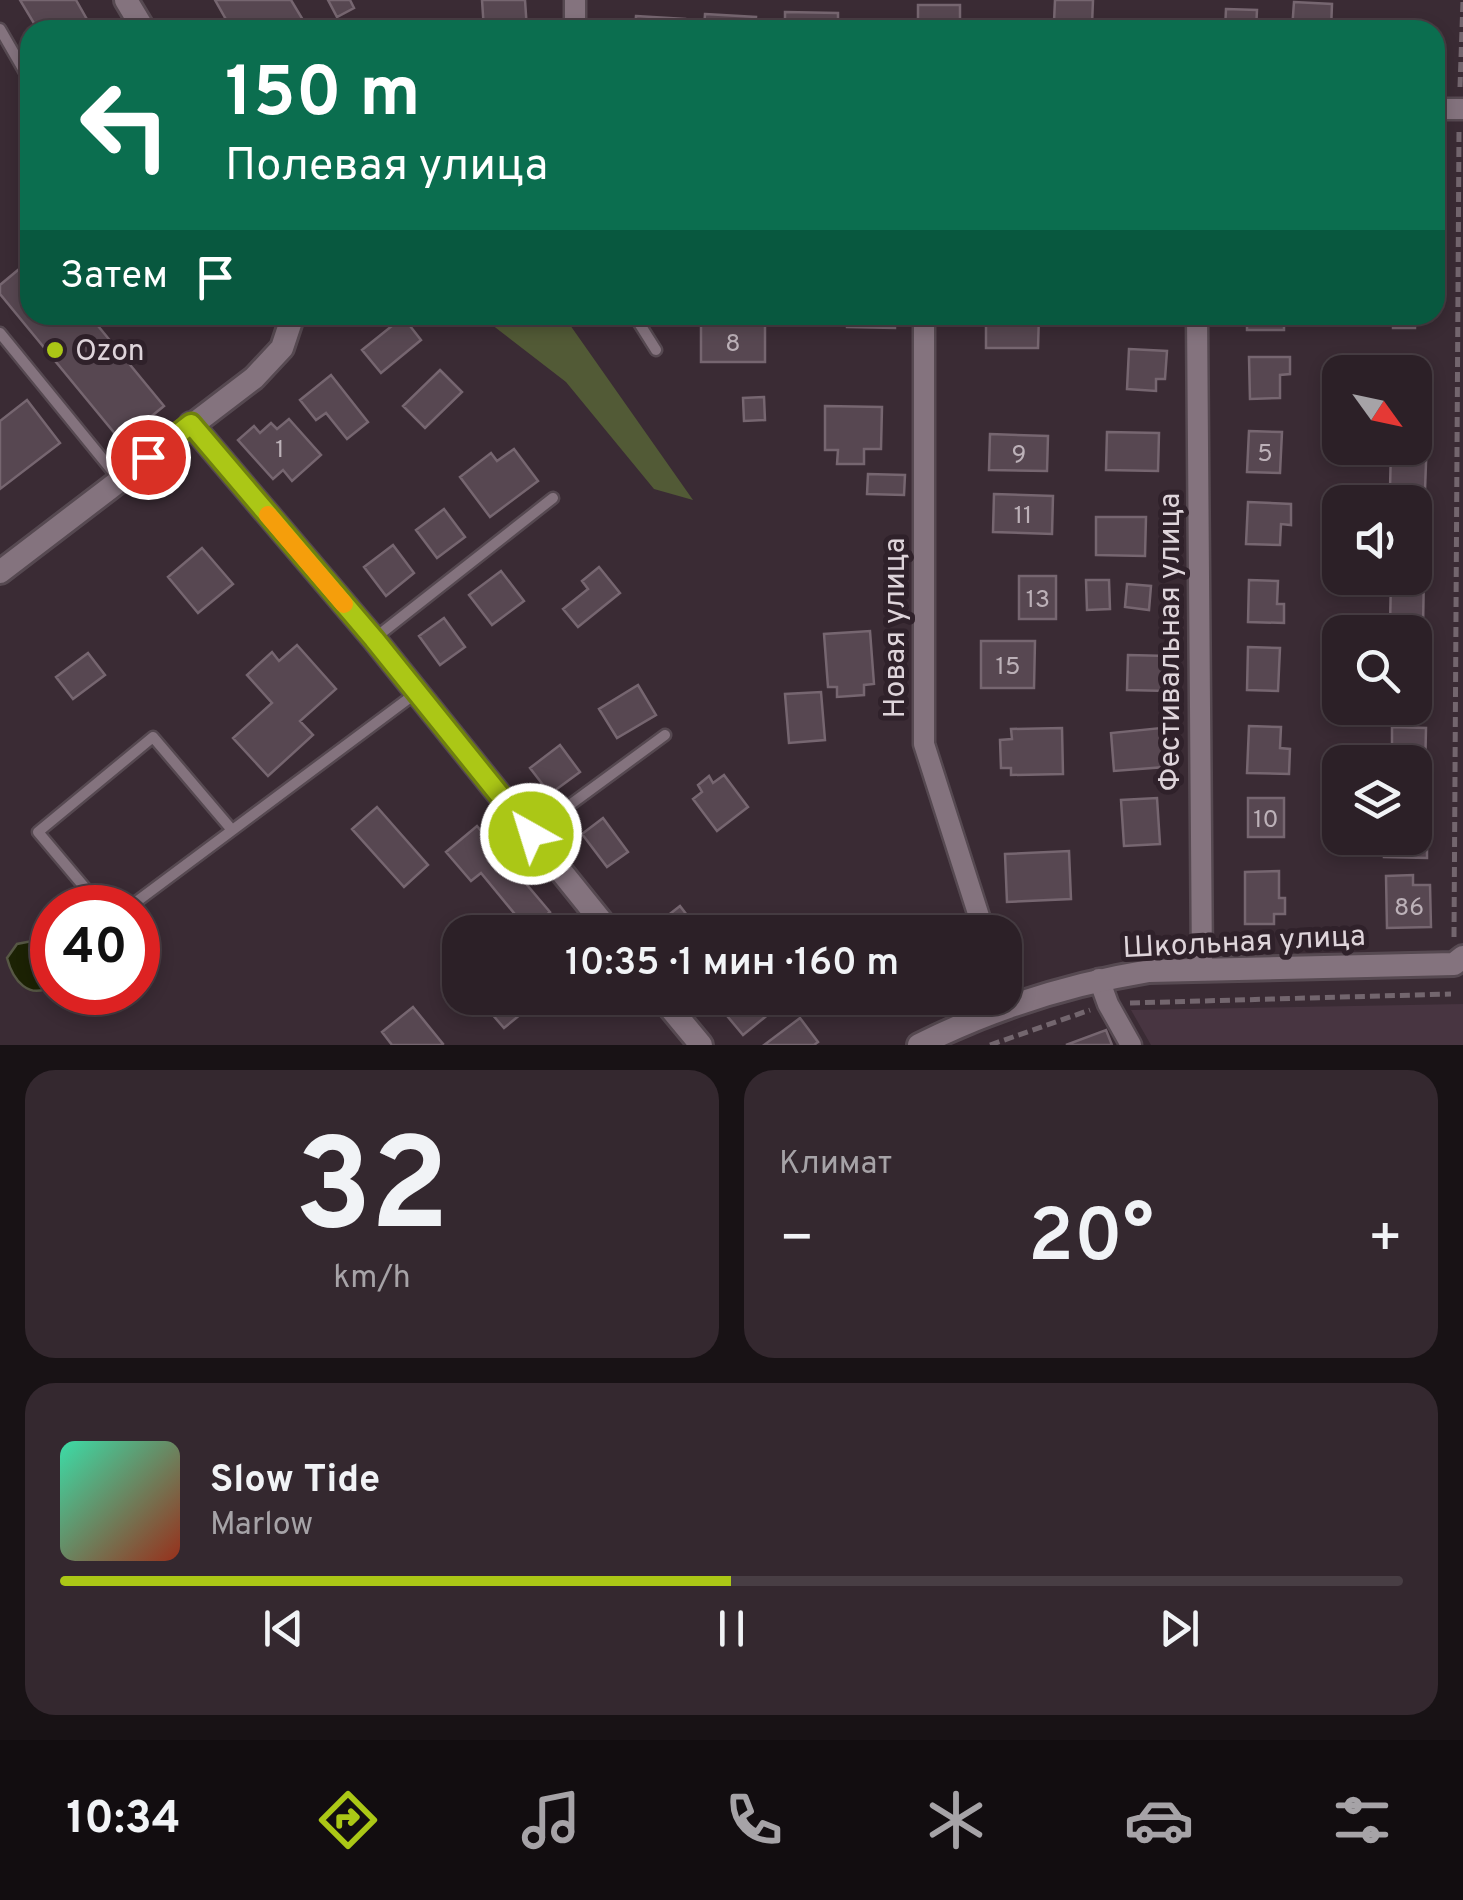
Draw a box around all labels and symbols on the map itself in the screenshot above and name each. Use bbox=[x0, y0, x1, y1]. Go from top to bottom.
house number: 8 bbox=[725, 329, 741, 361]
place label: Ozon bbox=[75, 334, 145, 371]
marker: Ozon bbox=[44, 339, 66, 361]
north arrow bbox=[1322, 355, 1432, 465]
pin bbox=[106, 415, 191, 500]
house number: 1 bbox=[275, 435, 285, 467]
house number: 5 bbox=[1257, 439, 1273, 471]
house number: 9 bbox=[1012, 440, 1026, 472]
street label: Фестивальная улица bbox=[1153, 493, 1190, 791]
house number: 11 bbox=[1014, 501, 1032, 533]
street label: Новая улица bbox=[878, 538, 915, 718]
house number: 13 bbox=[1026, 585, 1050, 617]
house number: 15 bbox=[996, 652, 1020, 684]
position arrow bbox=[479, 782, 583, 886]
house number: 10 bbox=[1253, 805, 1279, 837]
speed limit sign: 40 bbox=[30, 885, 160, 1015]
house number: 86 bbox=[1394, 893, 1424, 925]
street label: Школьная улица bbox=[1122, 919, 1367, 968]

